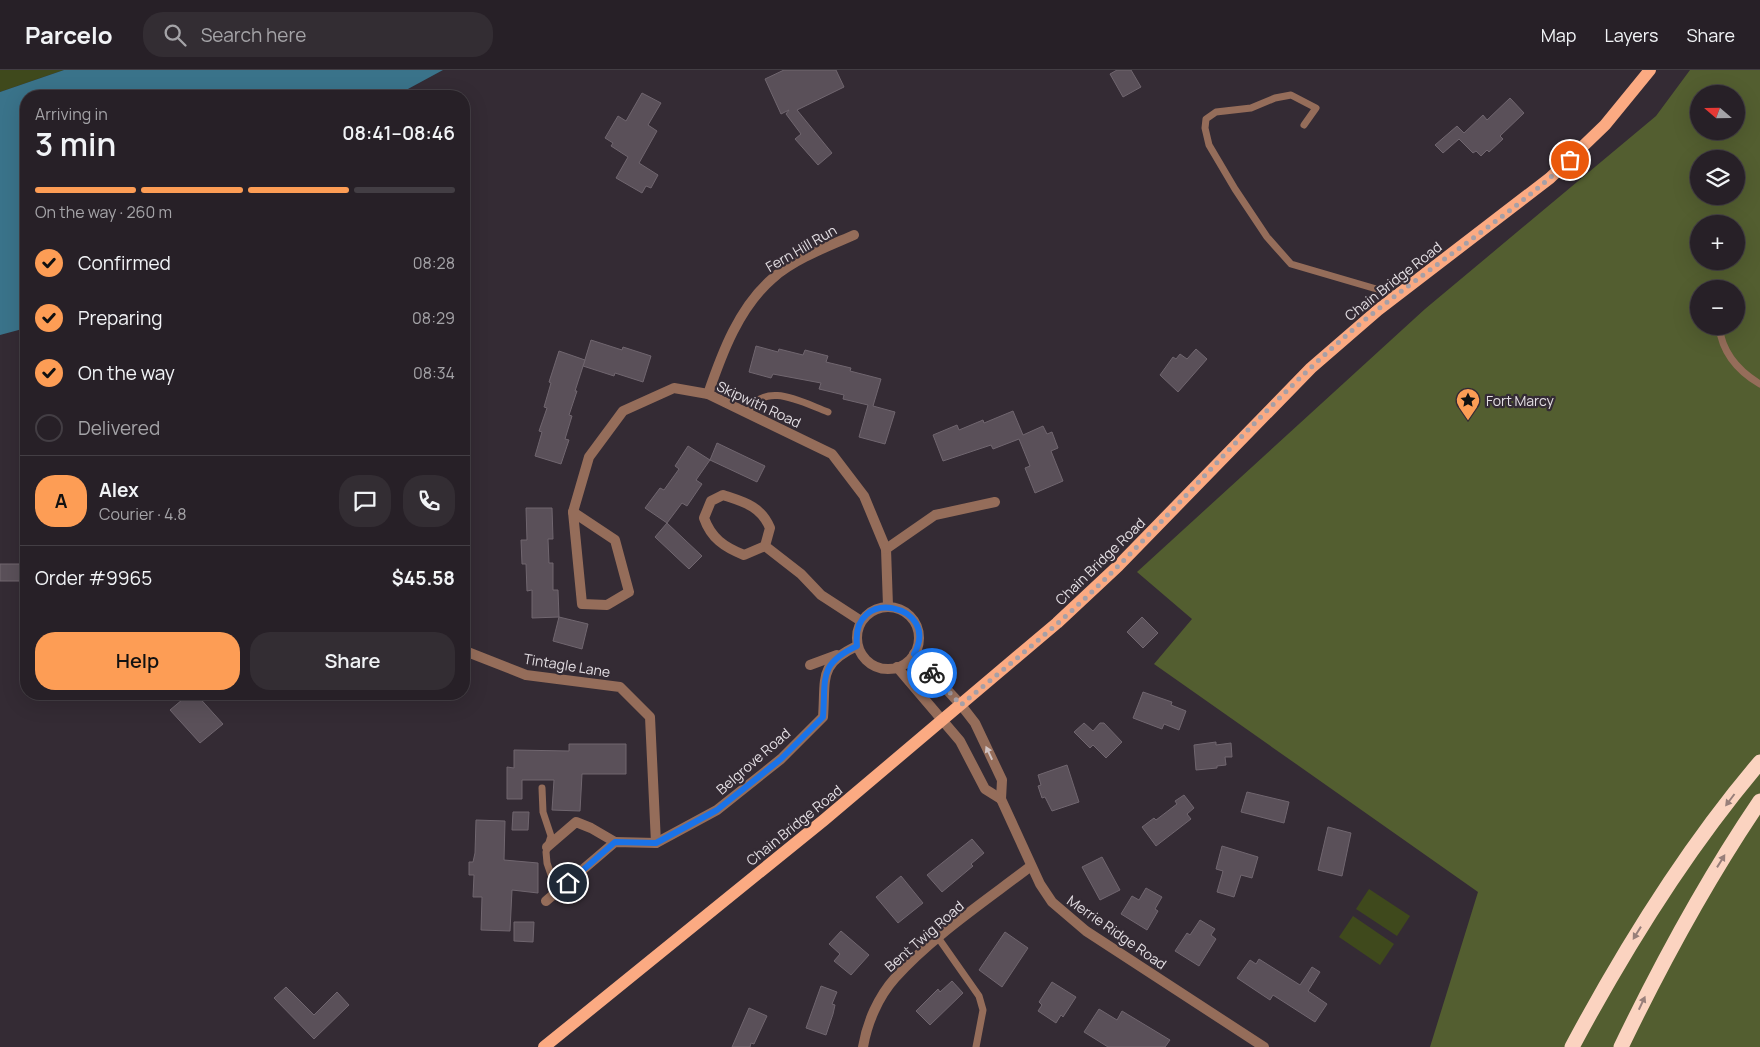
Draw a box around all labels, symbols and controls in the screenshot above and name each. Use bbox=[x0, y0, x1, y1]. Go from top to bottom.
search box bbox=[143, 12, 493, 57]
text: Parcelo bbox=[25, 18, 113, 51]
icon: search bbox=[161, 21, 189, 49]
text: Search here bbox=[201, 22, 306, 48]
text: Map bbox=[1541, 23, 1576, 47]
text: Layers bbox=[1604, 23, 1658, 47]
text: Share bbox=[1686, 23, 1735, 47]
north arrow bbox=[1690, 85, 1745, 140]
map controls bbox=[1690, 85, 1745, 335]
text: Arriving in bbox=[35, 103, 108, 125]
text: 08:41–08:46 bbox=[342, 120, 455, 146]
text: 3 min bbox=[35, 122, 116, 166]
pin bbox=[1549, 139, 1591, 181]
icon: bag bbox=[1556, 146, 1584, 174]
button: layers bbox=[1690, 150, 1745, 205]
text: On the way · 260 m bbox=[35, 201, 172, 223]
button: + bbox=[1690, 215, 1745, 270]
street label: Fern Hill Run bbox=[762, 220, 840, 276]
street label: Chain Bridge Road bbox=[1341, 237, 1445, 325]
icon: check bbox=[35, 249, 63, 277]
text: Confirmed bbox=[78, 250, 171, 276]
text: 08:28 bbox=[413, 252, 455, 274]
button: − bbox=[1690, 280, 1745, 335]
icon: check bbox=[35, 304, 63, 332]
text: Preparing bbox=[78, 305, 163, 331]
text: 08:29 bbox=[412, 307, 455, 329]
icon: check bbox=[35, 359, 63, 387]
text: On the way bbox=[78, 360, 175, 386]
text: 08:34 bbox=[413, 362, 455, 384]
street label: Skipwith Road bbox=[714, 376, 804, 432]
place icon: Fort Marcy bbox=[1455, 387, 1481, 421]
place label: Fort Marcy bbox=[1486, 391, 1554, 410]
text: Delivered bbox=[78, 415, 160, 441]
button: chat bbox=[339, 475, 391, 527]
button: phone bbox=[403, 475, 455, 527]
text: Alex bbox=[99, 477, 139, 503]
text: A bbox=[55, 488, 67, 514]
text: Courier · 4.8 bbox=[99, 503, 187, 525]
street label: Chain Bridge Road bbox=[1051, 513, 1149, 609]
text: Order #9965 bbox=[35, 565, 152, 591]
text: $45.58 bbox=[392, 565, 455, 591]
button: Help bbox=[35, 632, 240, 690]
button: Share bbox=[250, 632, 455, 690]
courier bbox=[907, 648, 957, 698]
street label: Tintagle Lane bbox=[522, 649, 612, 681]
icon: bike bbox=[918, 659, 946, 687]
street label: Belgrove Road bbox=[712, 724, 794, 798]
one-way arrow bbox=[984, 746, 992, 760]
street label: Chain Bridge Road bbox=[742, 780, 846, 870]
one-way arrow bbox=[1725, 793, 1735, 807]
one-way arrow bbox=[1716, 854, 1726, 868]
pin bbox=[547, 862, 589, 904]
icon: home bbox=[554, 869, 582, 897]
street label: Merrie Ridge Road bbox=[1064, 891, 1170, 973]
street label: Bent Twig Road bbox=[880, 896, 968, 976]
one-way arrow bbox=[1632, 926, 1641, 940]
one-way arrow bbox=[1638, 996, 1646, 1010]

